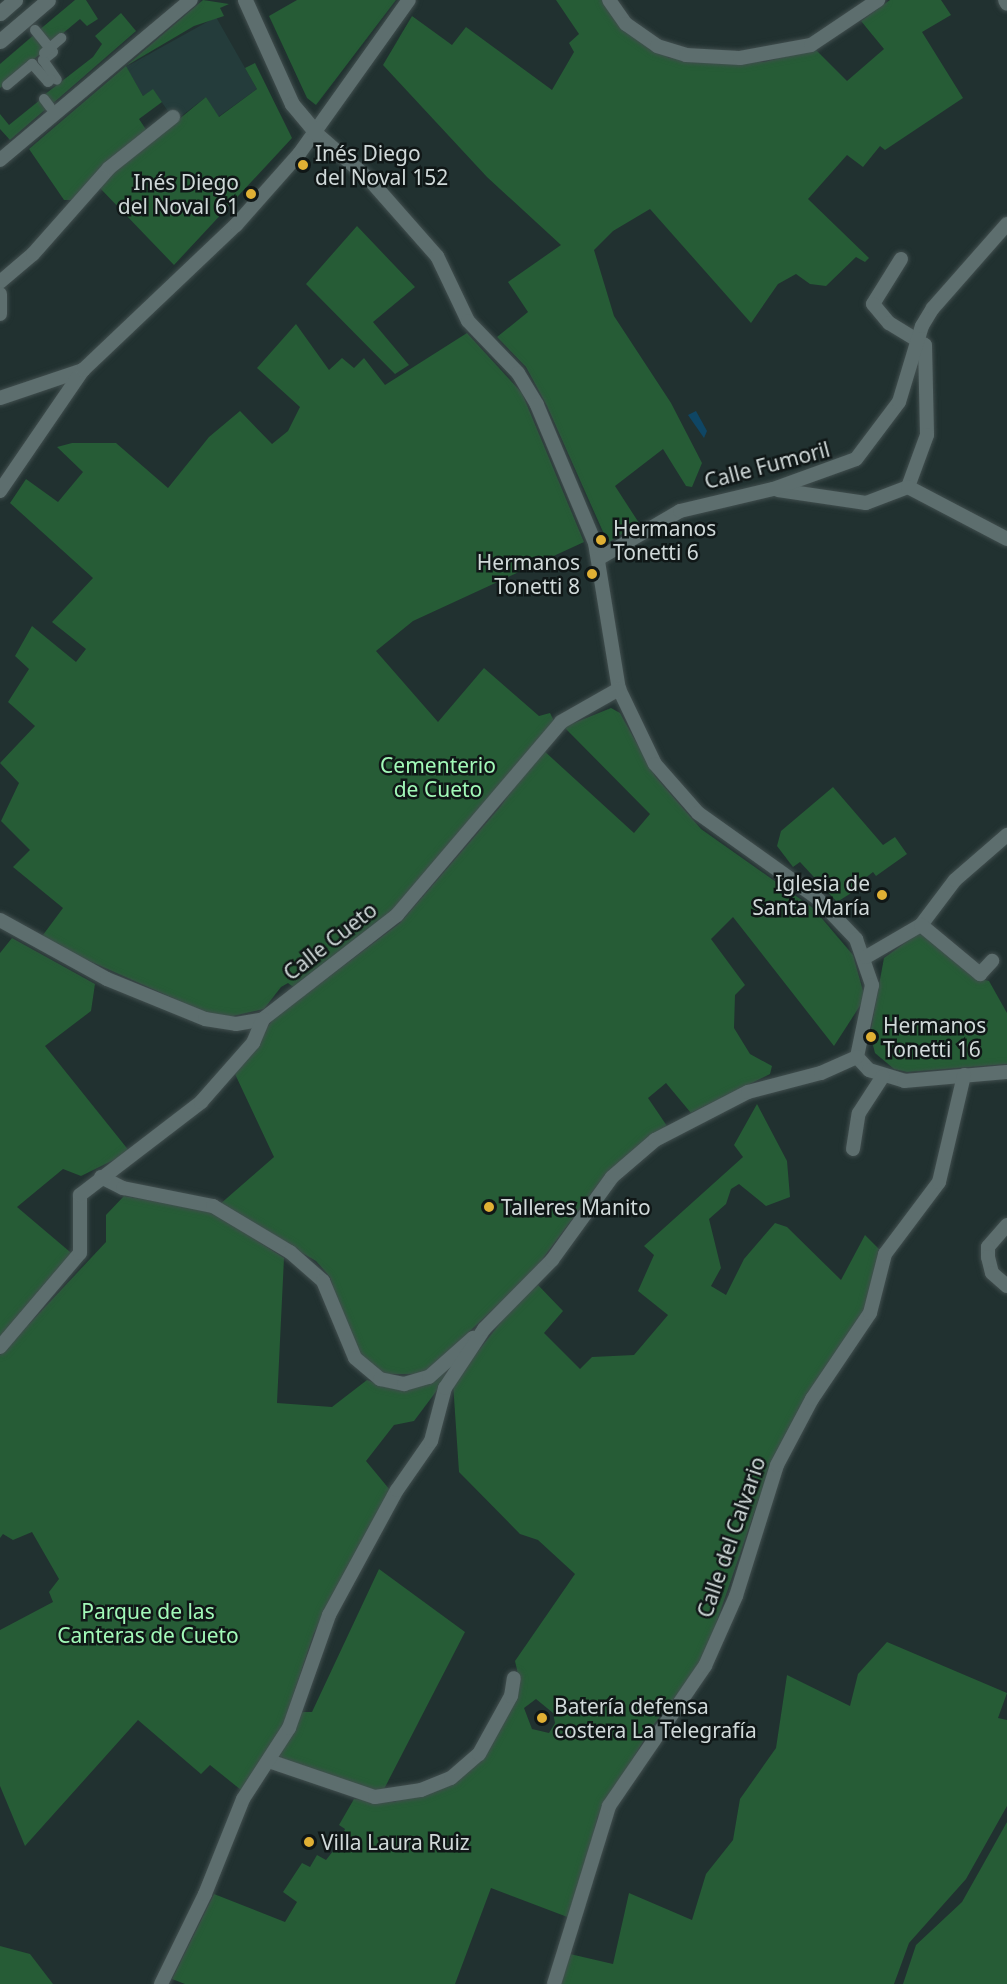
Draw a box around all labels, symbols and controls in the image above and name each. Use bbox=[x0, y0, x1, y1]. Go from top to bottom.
place label: Inés Diego del Noval 152 bbox=[315, 140, 448, 190]
marker: Inés Diego del Noval 152 bbox=[296, 158, 310, 172]
place label: Inés Diego del Noval 61 bbox=[118, 169, 239, 219]
marker: Inés Diego del Noval 61 bbox=[244, 187, 258, 201]
street label: Calle Fumoril bbox=[701, 436, 833, 494]
place label: Hermanos Tonetti 6 bbox=[613, 515, 716, 565]
marker: Hermanos Tonetti 6 bbox=[594, 533, 608, 547]
place label: Hermanos Tonetti 8 bbox=[477, 549, 580, 599]
marker: Hermanos Tonetti 8 bbox=[585, 567, 599, 581]
park label: Cementerio de Cueto bbox=[380, 752, 496, 802]
place label: Iglesia de Santa María bbox=[752, 870, 870, 920]
marker: Iglesia de Santa María bbox=[875, 888, 889, 902]
street label: Calle Cueto bbox=[278, 897, 382, 985]
place label: Hermanos Tonetti 16 bbox=[883, 1012, 986, 1062]
marker: Hermanos Tonetti 16 bbox=[864, 1030, 878, 1044]
place label: Talleres Manito bbox=[501, 1194, 651, 1220]
marker: Talleres Manito bbox=[482, 1200, 496, 1214]
street label: Calle del Calvario bbox=[692, 1453, 770, 1621]
park label: Parque de las Canteras de Cueto bbox=[57, 1598, 239, 1648]
place label: Batería defensa costera La Telegrafía bbox=[554, 1693, 757, 1743]
marker: Batería defensa costera La Telegrafía bbox=[535, 1711, 549, 1725]
place label: Villa Laura Ruiz bbox=[321, 1829, 470, 1855]
marker: Villa Laura Ruiz bbox=[302, 1835, 316, 1849]

